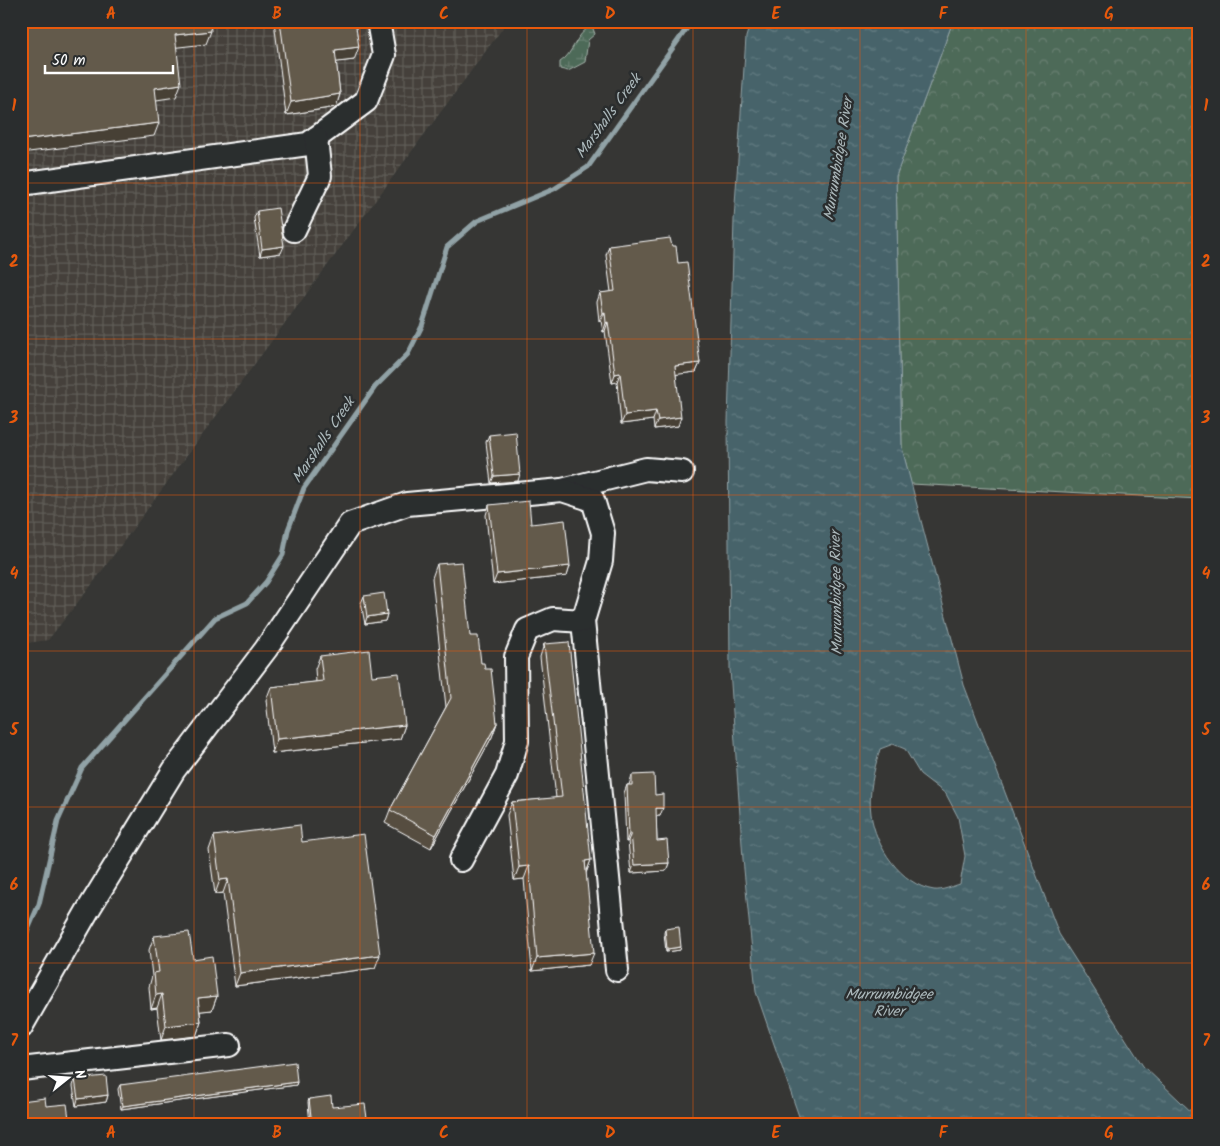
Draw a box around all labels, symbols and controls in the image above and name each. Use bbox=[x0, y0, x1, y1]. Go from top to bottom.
text: A bbox=[106, 2, 116, 27]
text: B bbox=[272, 2, 282, 27]
text: C bbox=[439, 2, 449, 27]
text: D bbox=[605, 2, 616, 27]
text: E bbox=[772, 2, 782, 27]
text: F bbox=[939, 2, 949, 27]
text: G bbox=[1104, 2, 1114, 27]
scale bar bbox=[45, 42, 172, 74]
text: 50 m bbox=[52, 49, 86, 73]
water label: Marshalls Creek bbox=[570, 68, 649, 164]
water label: Murrumbidgee River bbox=[817, 93, 861, 222]
text: 1 bbox=[12, 94, 17, 119]
text: 1 bbox=[1204, 94, 1209, 119]
text: 2 bbox=[9, 250, 19, 275]
text: 2 bbox=[1201, 250, 1211, 275]
water label: Marshalls Creek bbox=[286, 391, 363, 489]
text: 3 bbox=[9, 406, 19, 431]
text: 3 bbox=[1201, 406, 1211, 431]
water label: Murrumbidgee River bbox=[824, 528, 850, 655]
text: 4 bbox=[10, 562, 19, 587]
text: 4 bbox=[1202, 562, 1211, 587]
text: 5 bbox=[9, 718, 20, 743]
text: 5 bbox=[1201, 718, 1212, 743]
text: 6 bbox=[10, 873, 19, 898]
text: 6 bbox=[1202, 873, 1211, 898]
water label: Murrumbidgee River bbox=[845, 983, 934, 1024]
text: 7 bbox=[10, 1029, 18, 1054]
text: 7 bbox=[1202, 1029, 1210, 1054]
north arrow bbox=[42, 1054, 92, 1104]
text: N bbox=[68, 1067, 91, 1082]
text: A bbox=[106, 1121, 116, 1146]
text: B bbox=[272, 1121, 282, 1146]
text: C bbox=[439, 1121, 449, 1146]
text: D bbox=[605, 1121, 616, 1146]
text: E bbox=[772, 1121, 782, 1146]
text: F bbox=[939, 1121, 949, 1146]
text: G bbox=[1104, 1121, 1114, 1146]

